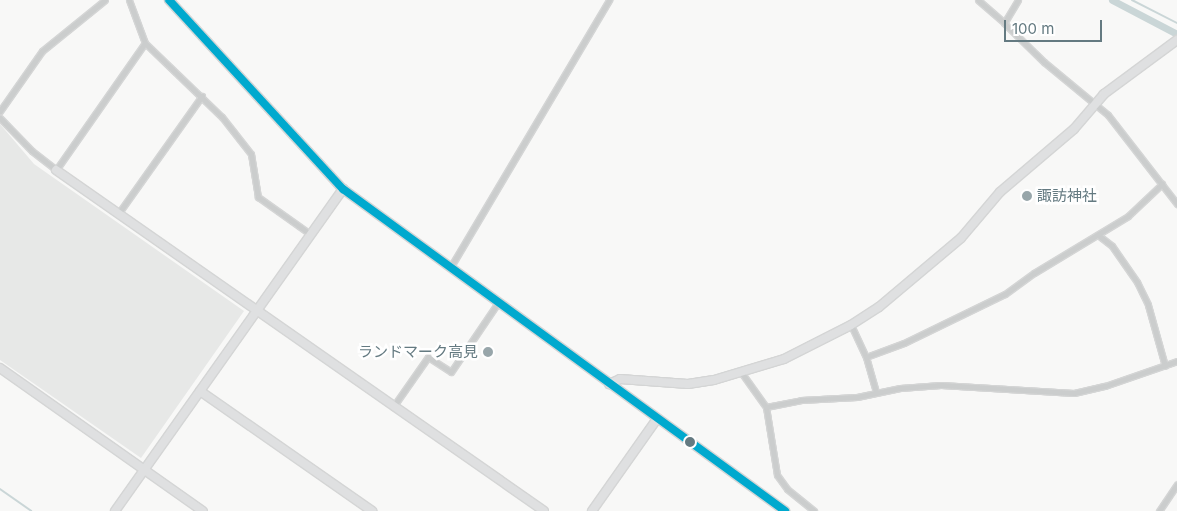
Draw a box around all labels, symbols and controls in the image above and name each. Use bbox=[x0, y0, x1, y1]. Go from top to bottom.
scale bar bbox=[1007, 10, 1104, 42]
text: 100 m bbox=[1012, 19, 1054, 38]
place label: 諏訪神社 bbox=[1037, 187, 1097, 205]
marker: 諏訪神社 bbox=[1021, 190, 1033, 202]
place label: ランドマーク高見 bbox=[358, 343, 478, 361]
marker: ランドマーク高見 bbox=[482, 346, 494, 358]
unlabelled marker bbox=[685, 437, 695, 447]

